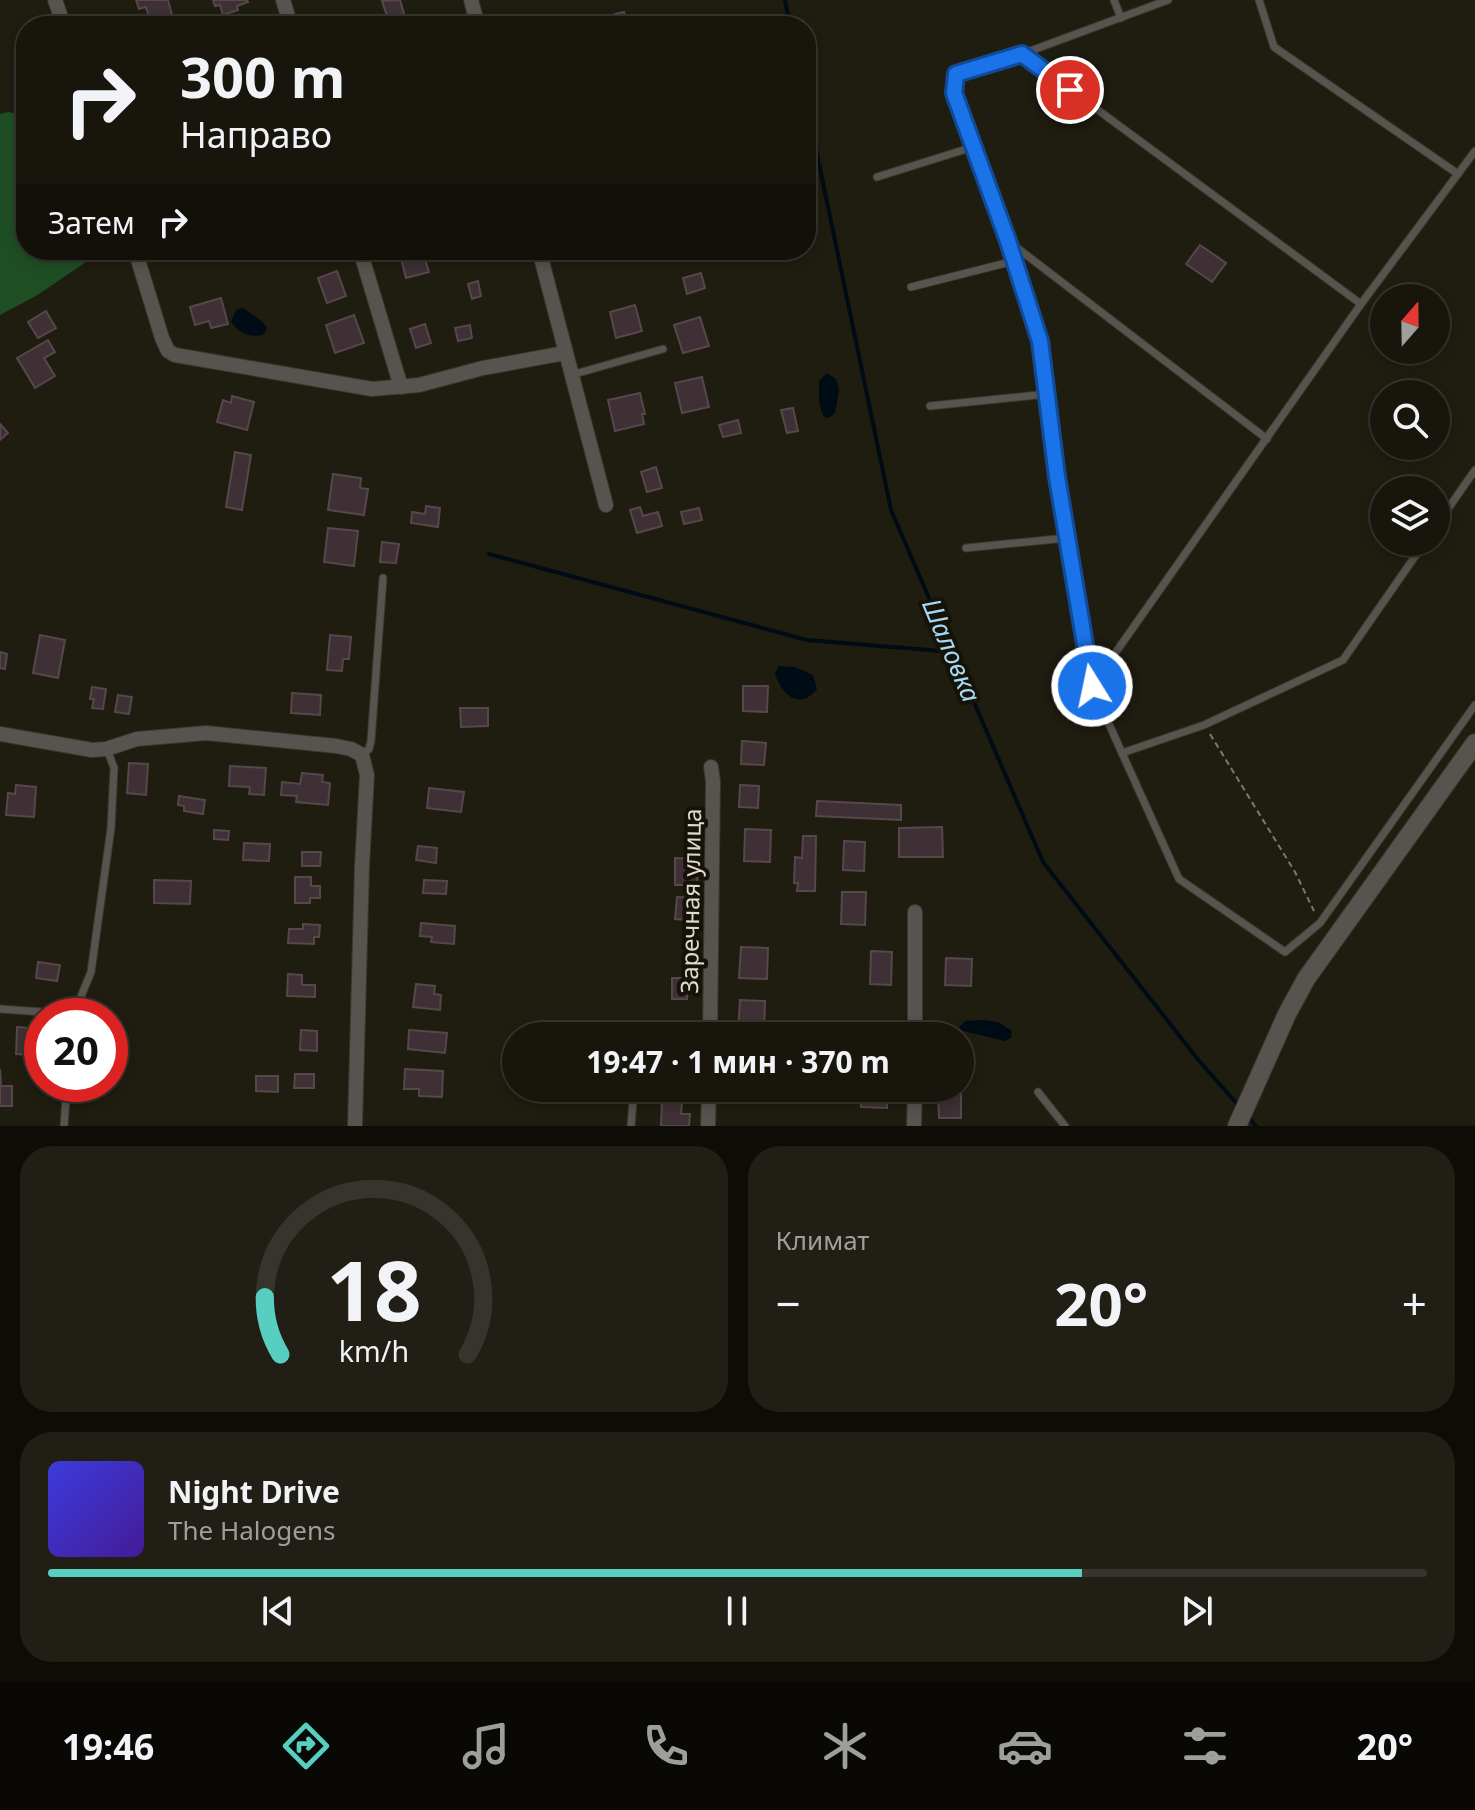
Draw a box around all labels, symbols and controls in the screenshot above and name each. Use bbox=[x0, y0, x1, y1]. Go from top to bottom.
text: 300 m bbox=[180, 38, 345, 114]
icon: right bbox=[48, 48, 152, 152]
pin bbox=[1036, 56, 1104, 124]
icon: arrive bbox=[1048, 68, 1092, 112]
text: Направо bbox=[180, 110, 332, 159]
icon: right bbox=[151, 200, 195, 244]
text: Затем bbox=[48, 202, 135, 243]
north arrow bbox=[1370, 284, 1450, 364]
map controls bbox=[1370, 284, 1450, 556]
button: search bbox=[1370, 380, 1450, 460]
button: layers bbox=[1370, 476, 1450, 556]
water label: Шаловка bbox=[914, 593, 990, 708]
position arrow bbox=[1050, 644, 1134, 728]
street label: Заречная улица bbox=[672, 808, 708, 994]
speed limit sign: 20 bbox=[24, 998, 128, 1102]
text: 19:47 · 1 мин · 370 m bbox=[586, 1041, 890, 1082]
text: Климат bbox=[776, 1222, 869, 1258]
text: 18 bbox=[326, 1232, 421, 1345]
text: 20° bbox=[1054, 1262, 1148, 1344]
text: − bbox=[776, 1273, 801, 1333]
text: + bbox=[1402, 1273, 1427, 1333]
text: km/h bbox=[339, 1331, 409, 1370]
text: Night Drive bbox=[168, 1471, 340, 1512]
text: The Halogens bbox=[168, 1512, 335, 1548]
icon: previous bbox=[256, 1589, 300, 1633]
icon: pause bbox=[715, 1589, 759, 1633]
icon: next bbox=[1175, 1589, 1219, 1633]
icon: directions bbox=[278, 1718, 334, 1774]
icon: music bbox=[458, 1718, 514, 1774]
icon: phone bbox=[638, 1718, 694, 1774]
icon: climate bbox=[817, 1718, 873, 1774]
icon: car bbox=[997, 1718, 1053, 1774]
icon: filters bbox=[1177, 1718, 1233, 1774]
text: 19:46 bbox=[62, 1722, 154, 1771]
text: 20° bbox=[1357, 1722, 1413, 1771]

